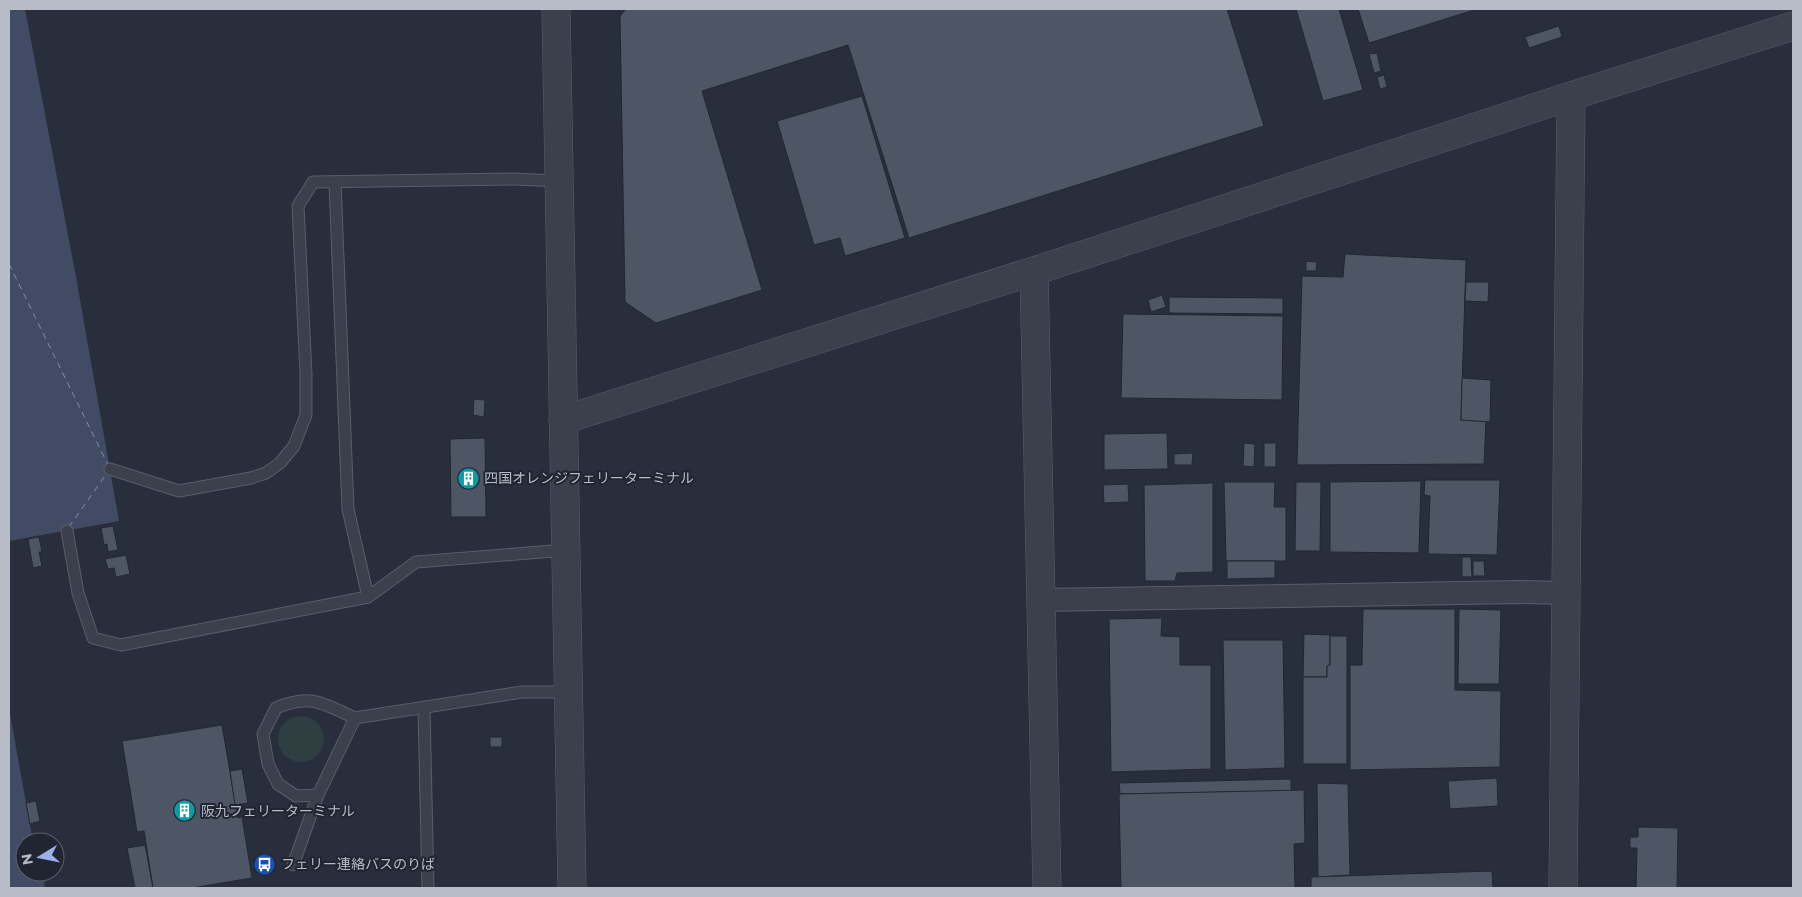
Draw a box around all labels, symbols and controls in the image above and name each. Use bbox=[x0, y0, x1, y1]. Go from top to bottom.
building icon: 四国オレンジフェリーターミナル bbox=[456, 466, 480, 490]
place label: 四国オレンジフェリーターミナル bbox=[484, 469, 694, 487]
building icon: 阪九フェリーターミナル bbox=[173, 799, 197, 823]
place label: 阪九フェリーターミナル bbox=[201, 802, 355, 820]
north arrow bbox=[15, 832, 65, 882]
text: N bbox=[17, 852, 37, 866]
bus stop icon: フェリー連絡バスのりば bbox=[253, 852, 277, 876]
place label: フェリー連絡バスのりば bbox=[281, 855, 435, 873]

